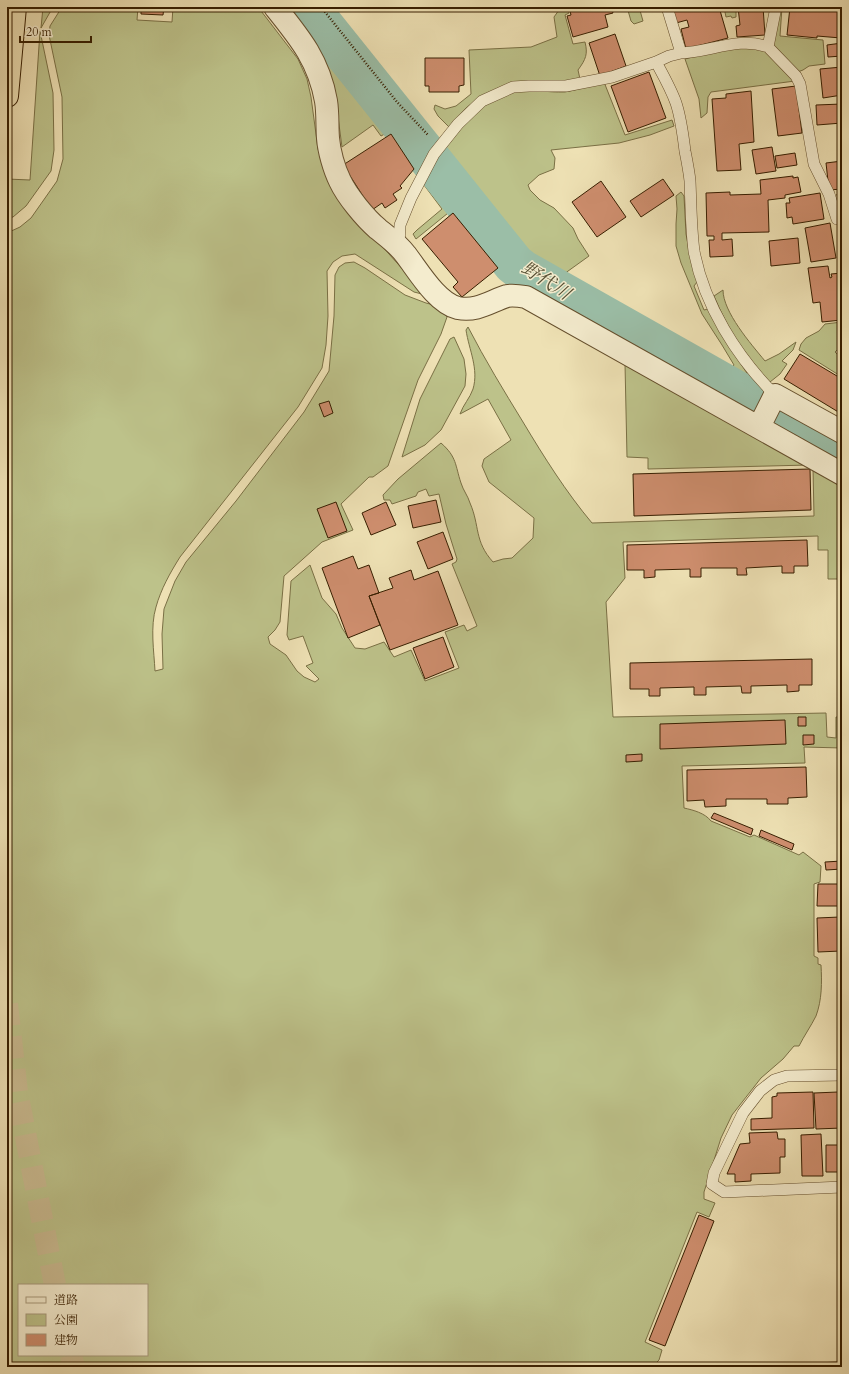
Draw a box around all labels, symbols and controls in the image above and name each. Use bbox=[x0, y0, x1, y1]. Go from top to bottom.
scale bar bbox=[20, 18, 91, 44]
text: 20 m bbox=[26, 24, 53, 40]
water label: 野代川 bbox=[517, 256, 577, 307]
legend bbox=[18, 1284, 148, 1356]
text: 道路 bbox=[54, 1292, 78, 1308]
text: 公園 bbox=[54, 1312, 78, 1328]
text: 建物 bbox=[54, 1332, 78, 1348]

